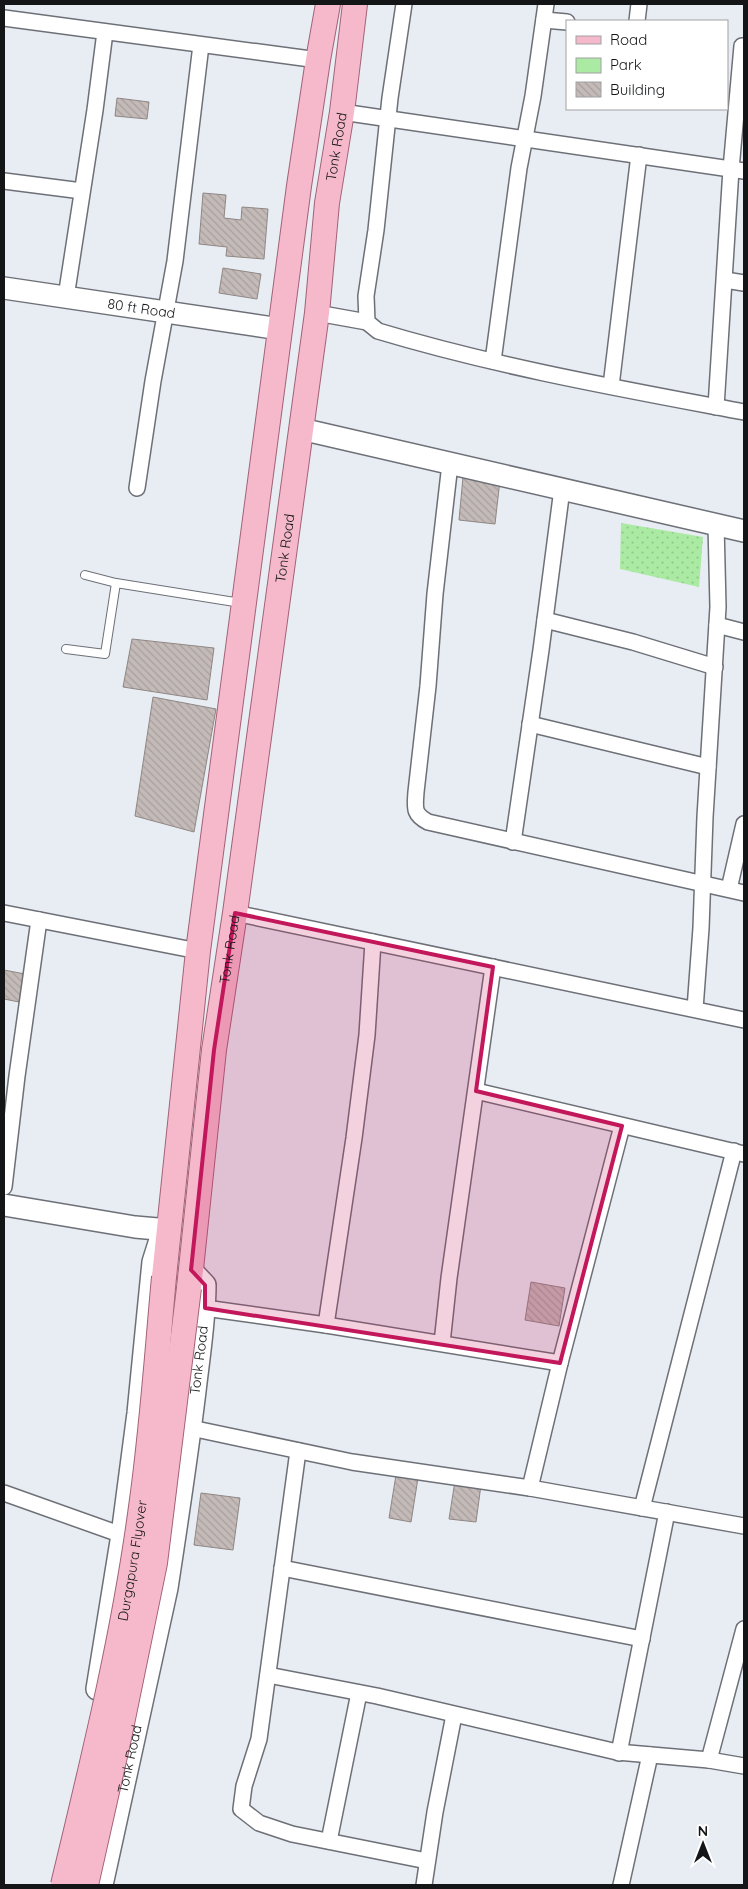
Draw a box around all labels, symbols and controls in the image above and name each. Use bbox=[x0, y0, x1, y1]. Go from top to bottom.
legend bbox=[566, 20, 728, 110]
text: Road bbox=[610, 30, 647, 49]
text: Park bbox=[610, 55, 642, 74]
text: Building bbox=[610, 80, 665, 99]
street label: Tonk Road bbox=[322, 111, 351, 182]
street label: 80 ft Road bbox=[106, 295, 177, 322]
street label: Tonk Road bbox=[271, 513, 298, 584]
street label: Tonk Road bbox=[215, 914, 244, 985]
street label: Tonk Road bbox=[186, 1325, 212, 1396]
street label: Durgapura Flyover bbox=[114, 1498, 151, 1622]
street label: Tonk Road bbox=[113, 1723, 146, 1795]
north arrow bbox=[678, 1819, 728, 1869]
text: N bbox=[698, 1822, 708, 1840]

